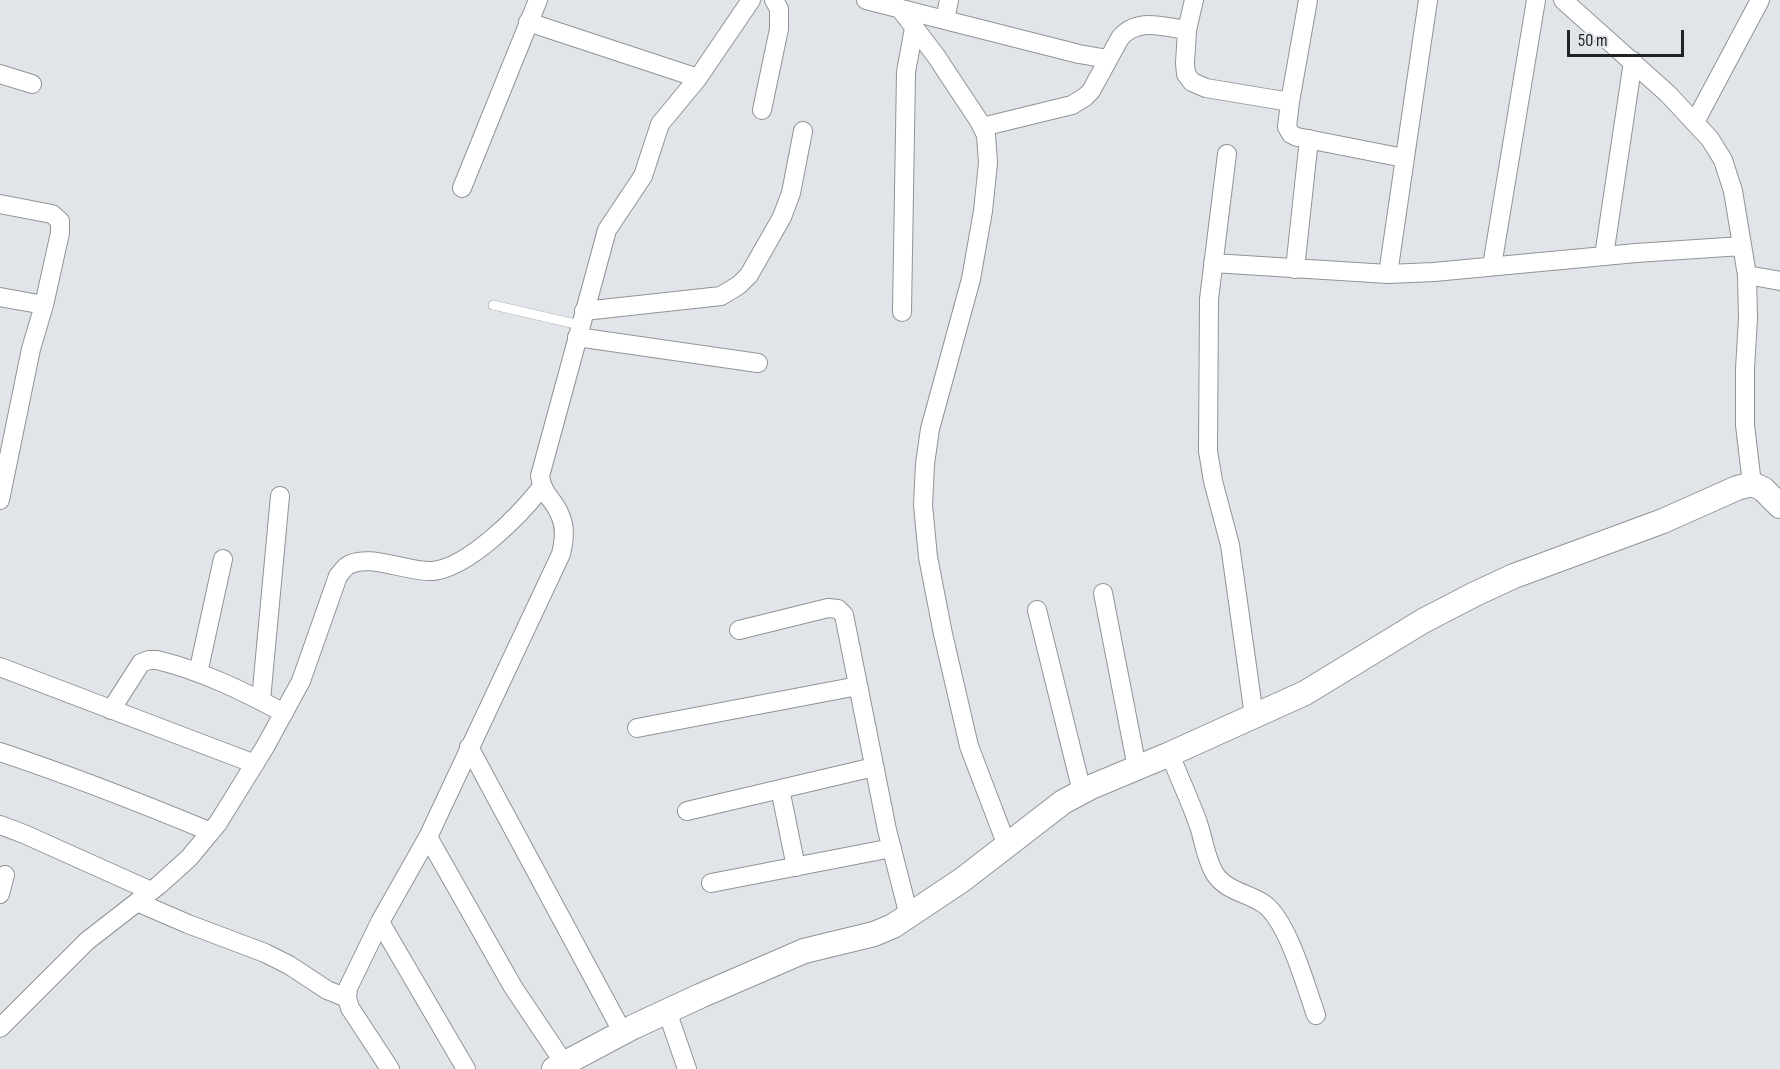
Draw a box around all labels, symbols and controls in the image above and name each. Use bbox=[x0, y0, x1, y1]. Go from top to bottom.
scale bar bbox=[1570, 18, 1687, 56]
text: 50 m bbox=[1578, 30, 1608, 51]

